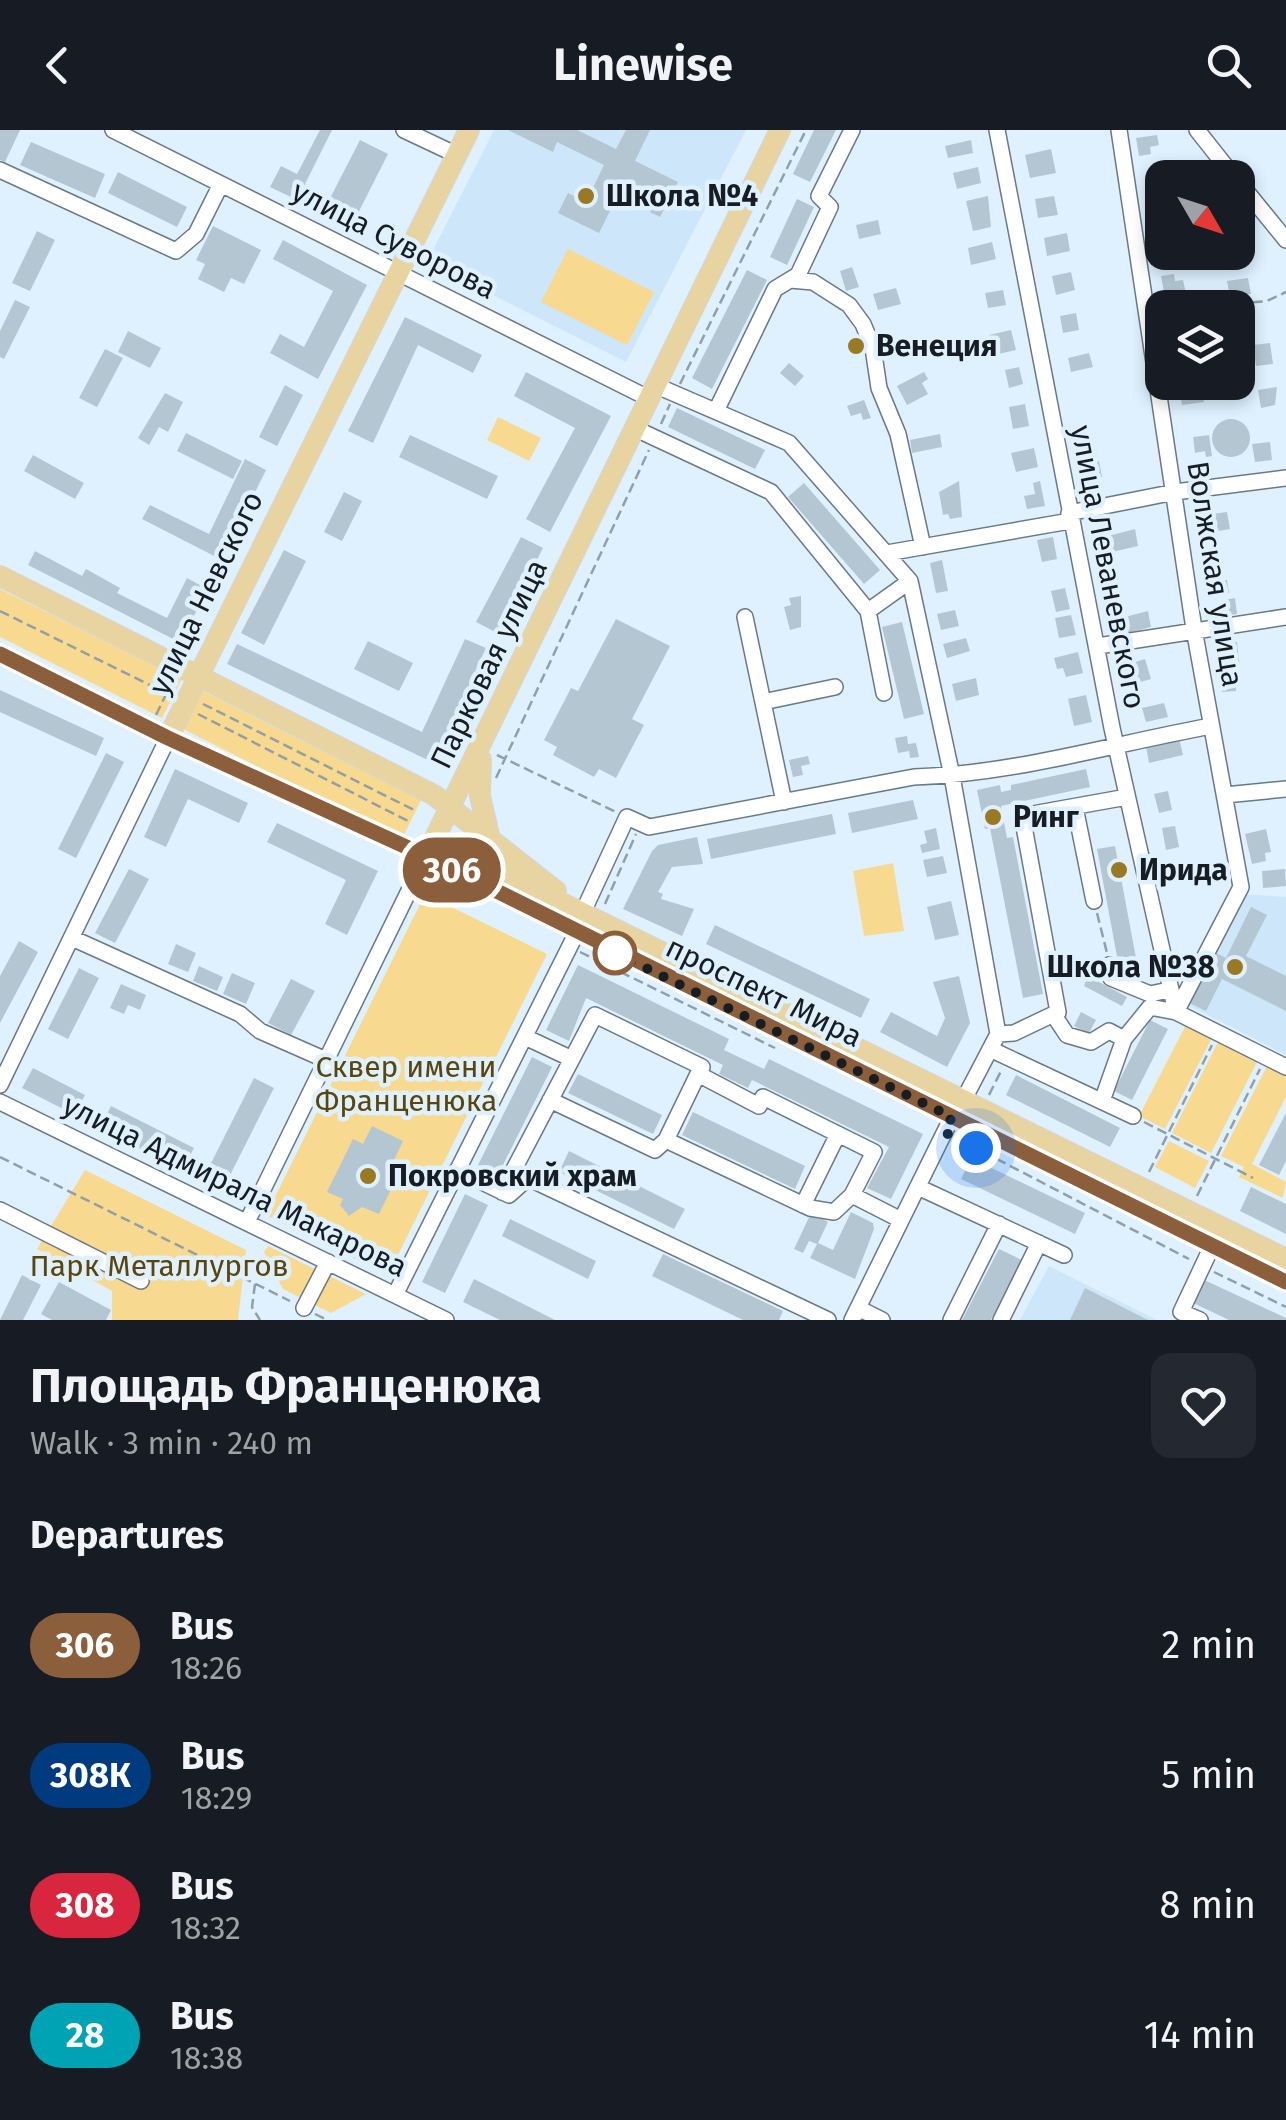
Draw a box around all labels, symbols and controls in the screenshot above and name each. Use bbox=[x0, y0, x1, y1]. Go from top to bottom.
icon: back bbox=[30, 38, 85, 93]
text: Linewise bbox=[553, 38, 733, 92]
icon: search bbox=[1201, 38, 1256, 93]
north arrow bbox=[1145, 160, 1255, 270]
map controls bbox=[1145, 160, 1255, 400]
street label: улица Суворова bbox=[286, 173, 502, 307]
place label: Школа №4 bbox=[606, 178, 758, 214]
marker: Школа №4 bbox=[575, 185, 597, 207]
button: layers bbox=[1145, 290, 1255, 400]
place label: Венеция bbox=[876, 328, 997, 364]
marker: Венеция bbox=[845, 335, 867, 357]
street label: улица Леваневского bbox=[1063, 422, 1153, 712]
street label: Волжская улица bbox=[1179, 459, 1251, 689]
street label: улица Невского bbox=[141, 485, 271, 701]
street label: Парковая улица bbox=[423, 554, 555, 774]
place label: Ринг bbox=[1013, 799, 1080, 835]
marker: Ринг bbox=[982, 806, 1004, 828]
line badge: 306 bbox=[394, 838, 510, 902]
text: 306 bbox=[423, 849, 481, 891]
place label: Ирида bbox=[1139, 852, 1228, 888]
marker: Ирида bbox=[1108, 859, 1130, 881]
street label: проспект Мира bbox=[660, 929, 868, 1055]
unlabelled marker bbox=[594, 932, 636, 974]
place label: Школа №38 bbox=[1047, 949, 1215, 985]
marker: Школа №38 bbox=[1224, 956, 1246, 978]
park label: Сквер имени Франценюка bbox=[315, 1049, 497, 1119]
street label: улица Адмирала Макарова bbox=[57, 1087, 413, 1285]
your location bbox=[951, 1123, 1001, 1173]
place label: Покровский храм bbox=[388, 1158, 637, 1194]
marker: Покровский храм bbox=[357, 1165, 379, 1187]
park label: Парк Металлургов bbox=[29, 1248, 289, 1284]
button: heart bbox=[1151, 1353, 1256, 1458]
text: Площадь Франценюка bbox=[30, 1357, 542, 1415]
text: Walk · 3 min · 240 m bbox=[30, 1424, 313, 1462]
text: Departures bbox=[30, 1512, 224, 1558]
text: Bus bbox=[170, 1603, 234, 1649]
text: 2 min bbox=[1162, 1622, 1256, 1668]
text: 306 bbox=[56, 1624, 114, 1666]
text: 18:26 bbox=[170, 1649, 242, 1687]
text: Bus bbox=[181, 1733, 244, 1779]
text: 5 min bbox=[1161, 1752, 1256, 1798]
text: 308К bbox=[50, 1754, 131, 1796]
text: 18:29 bbox=[181, 1779, 252, 1817]
text: Bus bbox=[170, 1863, 234, 1909]
text: 8 min bbox=[1159, 1882, 1256, 1928]
text: 308 bbox=[55, 1884, 115, 1926]
text: 18:32 bbox=[170, 1909, 241, 1947]
text: Bus bbox=[170, 1993, 234, 2039]
text: 14 min bbox=[1144, 2012, 1256, 2058]
text: 28 bbox=[66, 2014, 104, 2056]
text: 18:38 bbox=[170, 2039, 243, 2077]

